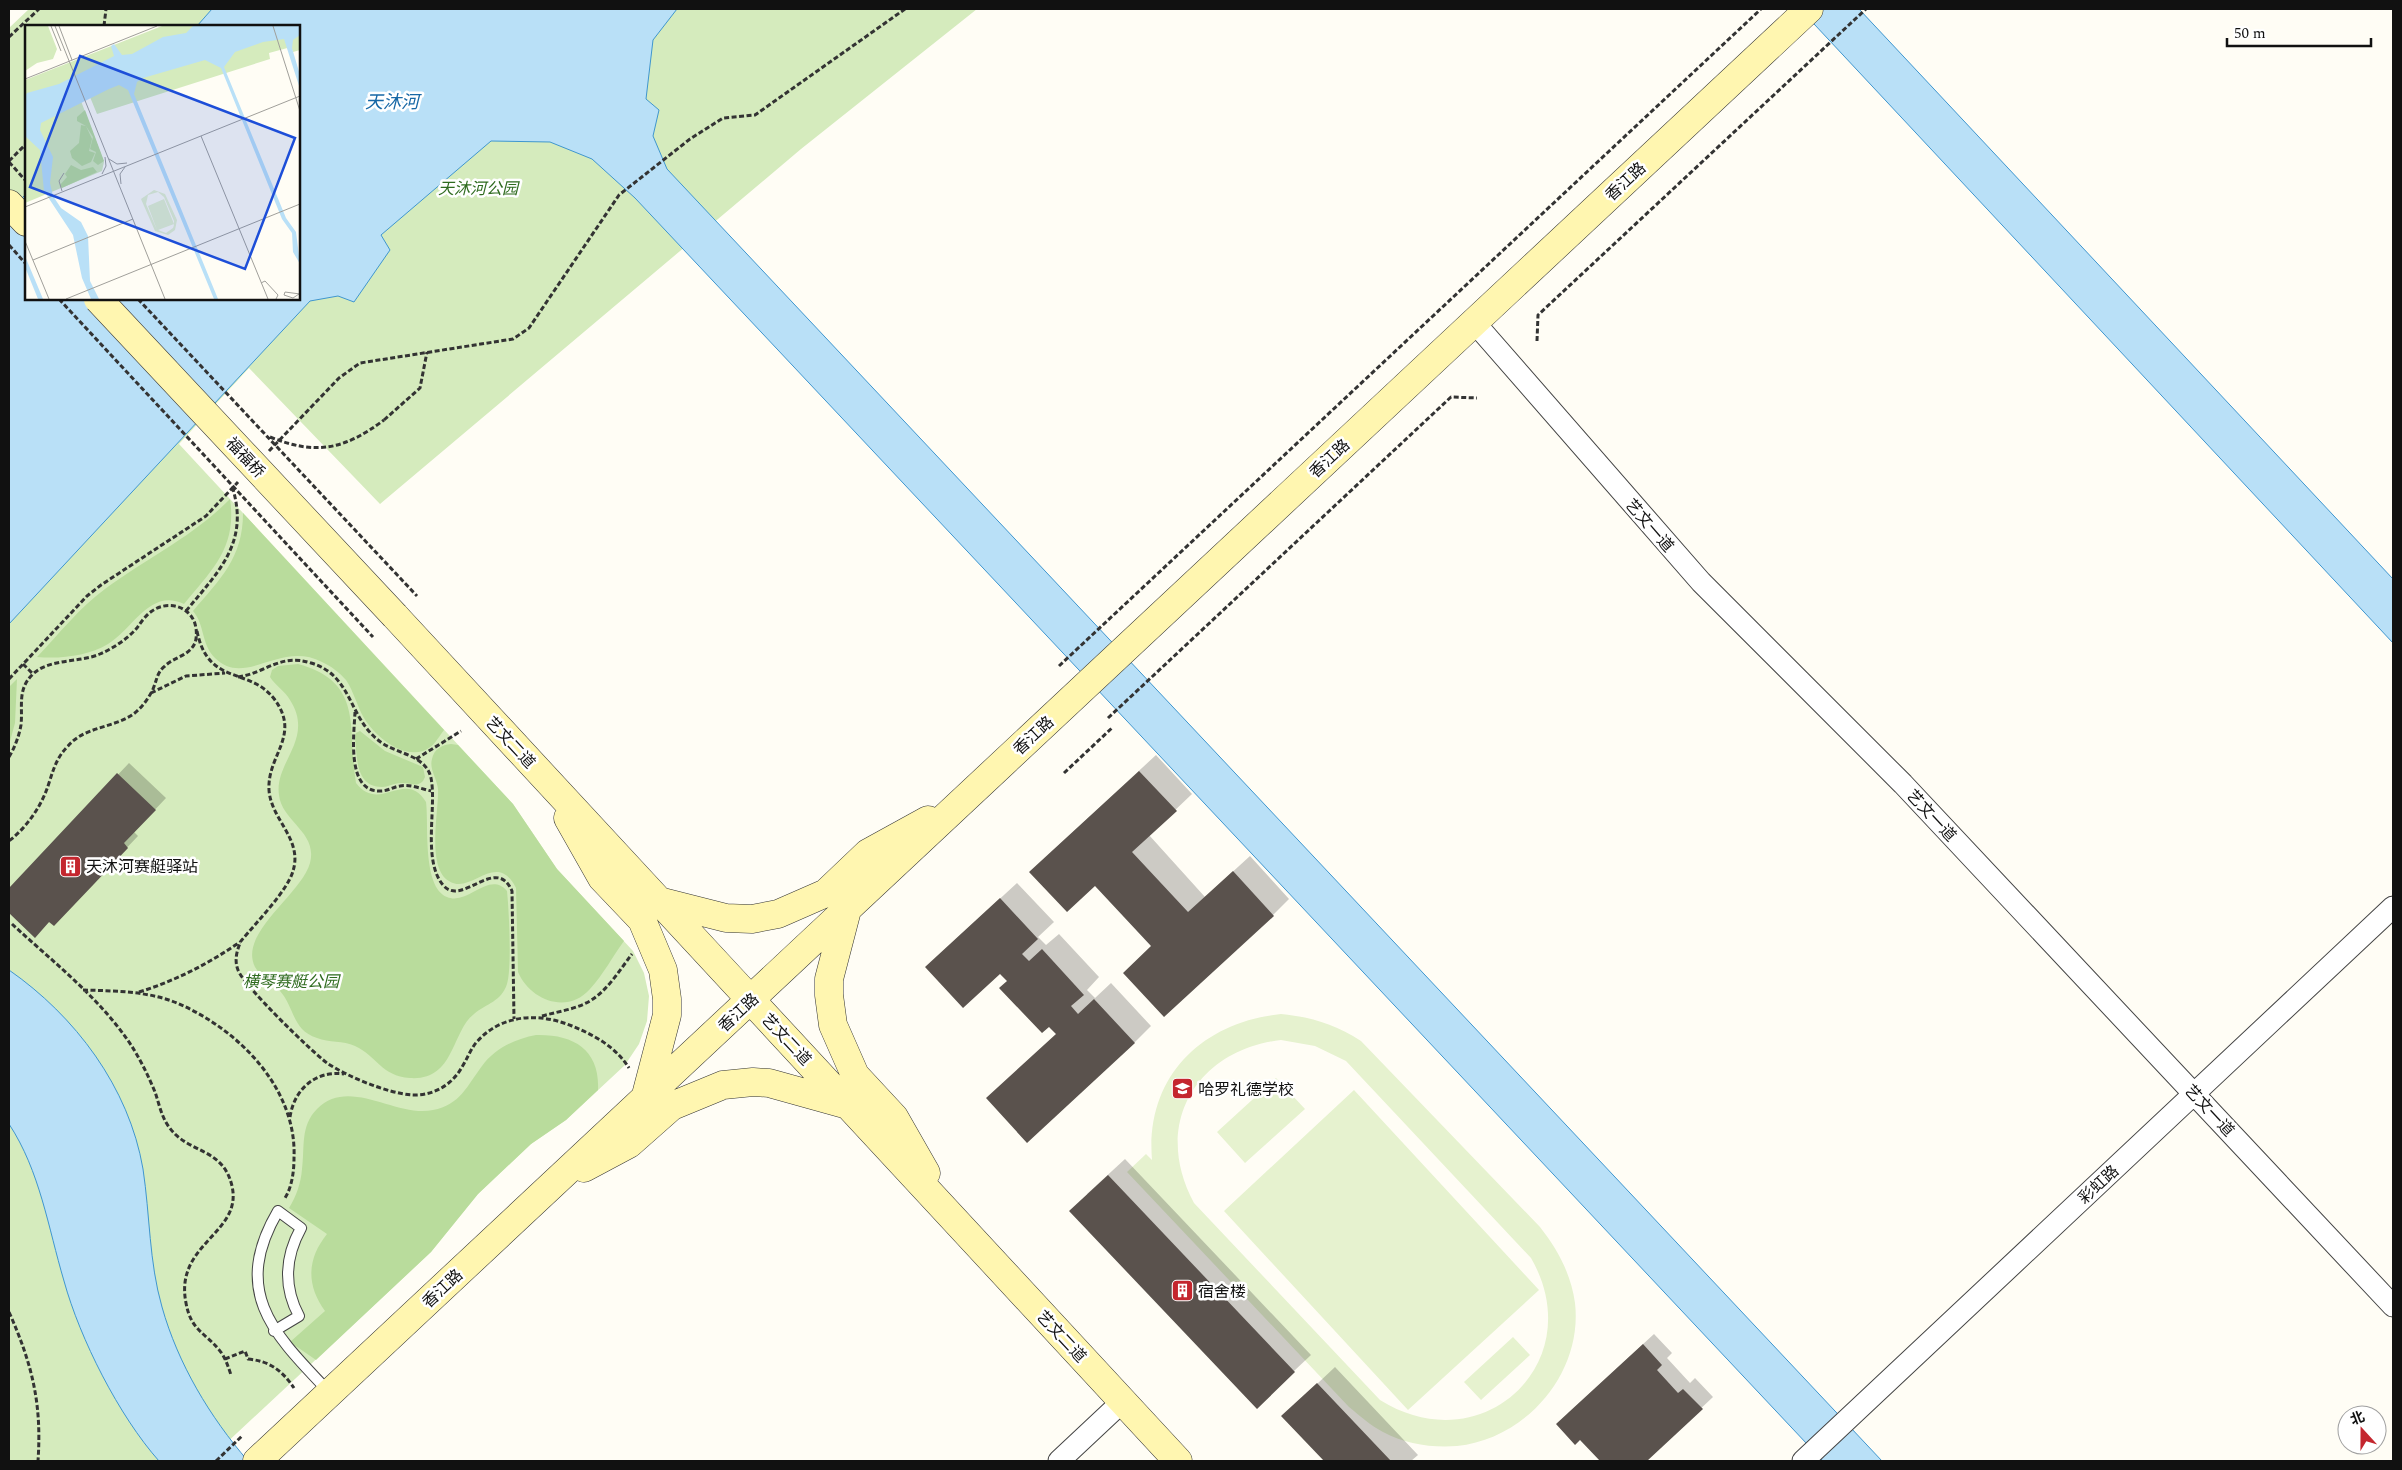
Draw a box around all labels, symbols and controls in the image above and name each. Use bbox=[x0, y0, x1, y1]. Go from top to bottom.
scale bar bbox=[2227, 15, 2371, 47]
text: 50 m bbox=[2234, 22, 2266, 45]
inset map bbox=[25, 25, 300, 300]
water label: 天沐河 bbox=[365, 89, 422, 116]
street label: 香江路 bbox=[1600, 157, 1651, 207]
park label: 天沐河公园 bbox=[438, 177, 520, 201]
street label: 福福桥 bbox=[220, 432, 270, 483]
street label: 香江路 bbox=[1304, 434, 1355, 484]
street label: 艺文一道 bbox=[1619, 494, 1679, 558]
street label: 艺文二道 bbox=[480, 711, 541, 774]
street label: 香江路 bbox=[1008, 711, 1059, 761]
street label: 艺文一道 bbox=[1901, 784, 1962, 847]
building icon: 天沐河赛艇驿站 bbox=[58, 854, 82, 878]
place label: 天沐河赛艇驿站 bbox=[86, 855, 198, 879]
park label: 横琴赛艇公园 bbox=[243, 970, 341, 994]
street label: 香江路 bbox=[713, 988, 764, 1038]
street label: 艺文二道 bbox=[756, 1008, 817, 1071]
school or university icon: 哈罗礼德学校 bbox=[1170, 1077, 1194, 1101]
place label: 哈罗礼德学校 bbox=[1198, 1078, 1294, 1102]
street label: 艺文一道 bbox=[2179, 1079, 2240, 1142]
street label: 彩虹路 bbox=[2073, 1160, 2124, 1210]
street label: 香江路 bbox=[417, 1264, 468, 1314]
building icon: 宿舍楼 bbox=[1170, 1279, 1194, 1303]
place label: 宿舍楼 bbox=[1198, 1280, 1246, 1304]
street label: 艺文二道 bbox=[1031, 1305, 1092, 1368]
north arrow bbox=[2337, 1405, 2387, 1455]
text: 北 bbox=[2347, 1406, 2368, 1431]

